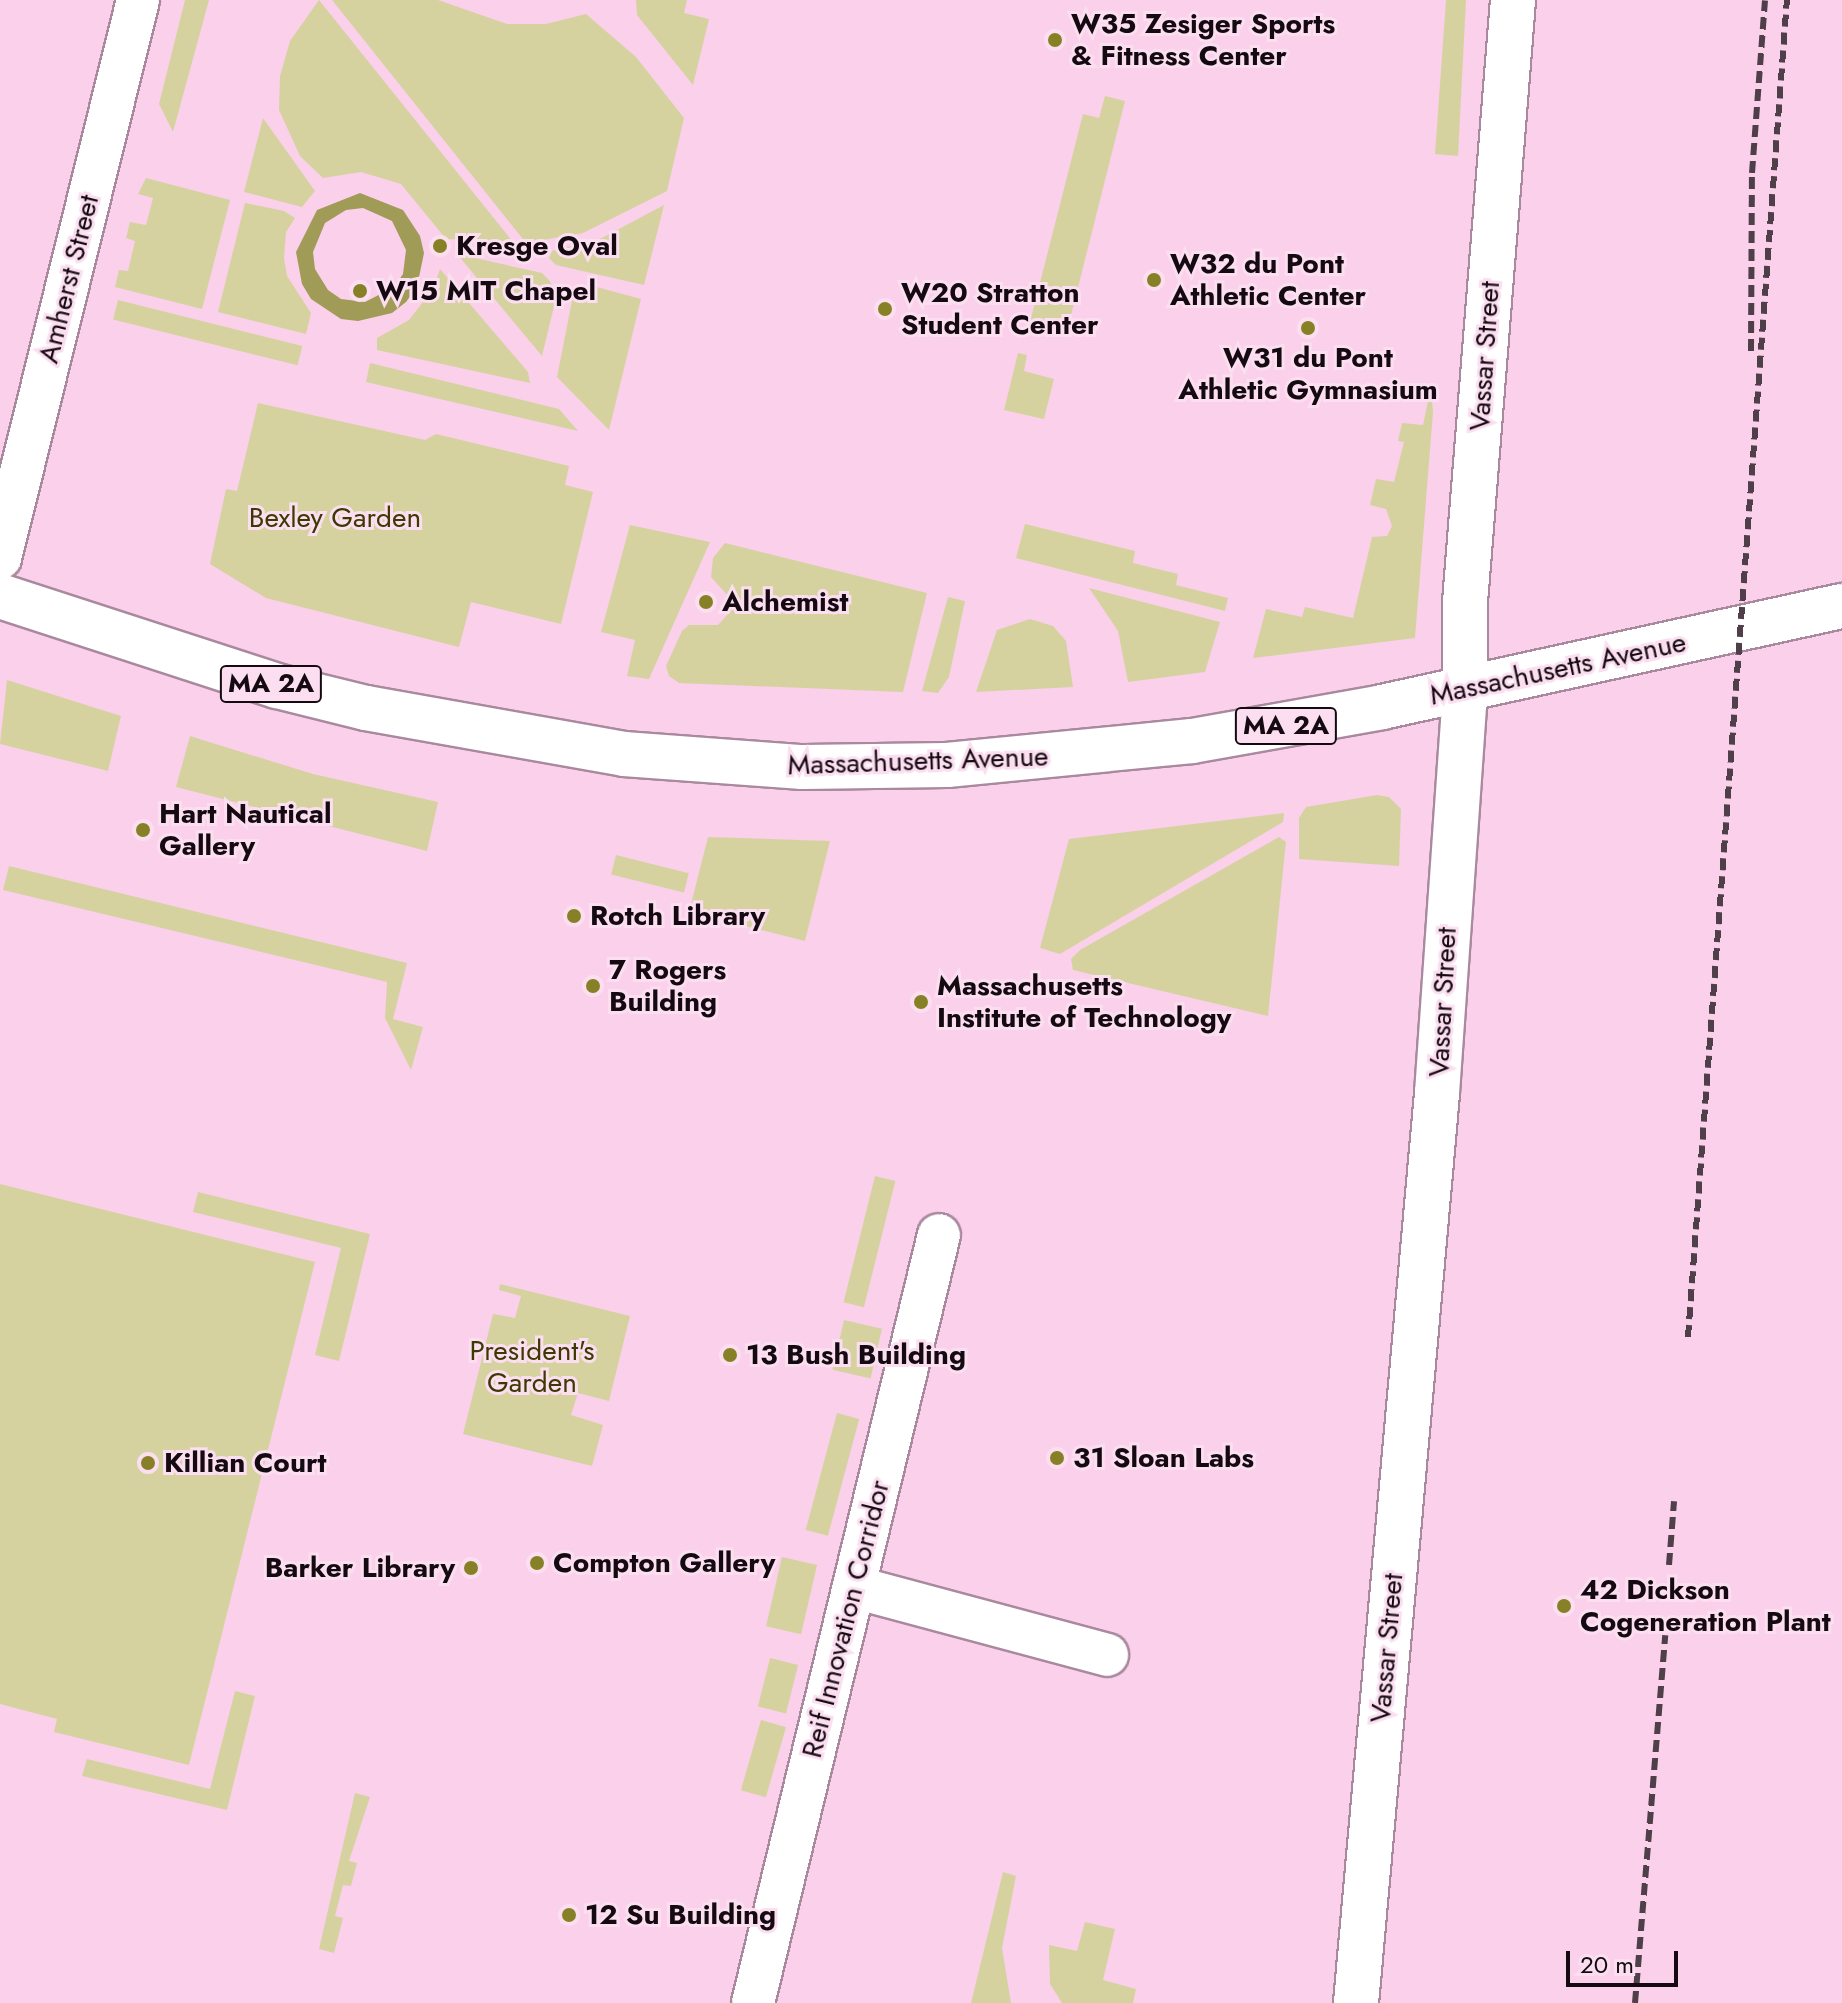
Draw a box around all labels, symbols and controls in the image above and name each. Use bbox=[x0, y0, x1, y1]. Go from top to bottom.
place label: W35 Zesiger Sports & Fitness Center bbox=[1071, 7, 1335, 73]
marker: W35 Zesiger Sports & Fitness Center bbox=[1046, 31, 1064, 49]
street label: Amherst Street bbox=[32, 191, 106, 367]
place label: Kresge Oval bbox=[456, 229, 618, 263]
marker: Kresge Oval bbox=[431, 237, 449, 255]
place label: W32 du Pont Athletic Center bbox=[1170, 247, 1366, 313]
marker: W32 du Pont Athletic Center bbox=[1145, 271, 1163, 289]
place label: W15 MIT Chapel bbox=[376, 274, 596, 308]
place label: W20 Stratton Student Center bbox=[901, 276, 1098, 342]
street label: Vassar Street bbox=[1463, 280, 1507, 432]
marker: W15 MIT Chapel bbox=[351, 282, 369, 300]
marker: W20 Stratton Student Center bbox=[876, 300, 894, 318]
marker: W31 du Pont Athletic Gymnasium bbox=[1299, 319, 1317, 337]
place label: W31 du Pont Athletic Gymnasium bbox=[1178, 341, 1438, 407]
park label: Bexley Garden bbox=[249, 501, 421, 535]
place label: Alchemist bbox=[722, 585, 848, 619]
marker: Alchemist bbox=[697, 593, 715, 611]
street label: Massachusetts Avenue bbox=[1427, 625, 1689, 713]
road number: MA 2A bbox=[219, 662, 323, 706]
road number: MA 2A bbox=[1234, 704, 1338, 748]
street label: Massachusetts Avenue bbox=[787, 740, 1049, 782]
place label: Hart Nautical Gallery bbox=[159, 797, 331, 863]
marker: Hart Nautical Gallery bbox=[134, 821, 152, 839]
place label: Rotch Library bbox=[590, 899, 765, 933]
marker: Rotch Library bbox=[565, 907, 583, 925]
street label: Vassar Street bbox=[1422, 926, 1464, 1078]
place label: 7 Rogers Building bbox=[609, 953, 726, 1019]
place label: Massachusetts Institute of Technology bbox=[937, 969, 1231, 1035]
marker: 7 Rogers Building bbox=[584, 977, 602, 995]
marker: Massachusetts Institute of Technology bbox=[912, 993, 930, 1011]
park label: President's Garden bbox=[469, 1334, 595, 1400]
place label: 13 Bush Building bbox=[746, 1338, 966, 1372]
marker: 13 Bush Building bbox=[721, 1346, 739, 1364]
place label: 31 Sloan Labs bbox=[1073, 1441, 1254, 1475]
place label: Killian Court bbox=[164, 1446, 326, 1480]
marker: 31 Sloan Labs bbox=[1048, 1449, 1066, 1467]
marker: Killian Court bbox=[139, 1454, 157, 1472]
street label: Reif Innovation Corridor bbox=[795, 1477, 897, 1761]
place label: Compton Gallery bbox=[553, 1546, 775, 1580]
place label: Barker Library bbox=[265, 1551, 455, 1585]
marker: Compton Gallery bbox=[528, 1554, 546, 1572]
marker: Barker Library bbox=[462, 1559, 480, 1577]
street label: Vassar Street bbox=[1364, 1572, 1410, 1724]
place label: 42 Dickson Cogeneration Plant bbox=[1580, 1573, 1831, 1639]
marker: 42 Dickson Cogeneration Plant bbox=[1555, 1597, 1573, 1615]
place label: 12 Su Building bbox=[585, 1898, 776, 1932]
marker: 12 Su Building bbox=[560, 1906, 578, 1924]
scale bar bbox=[1570, 1935, 1682, 1985]
text: 20 m bbox=[1580, 1947, 1634, 1982]

